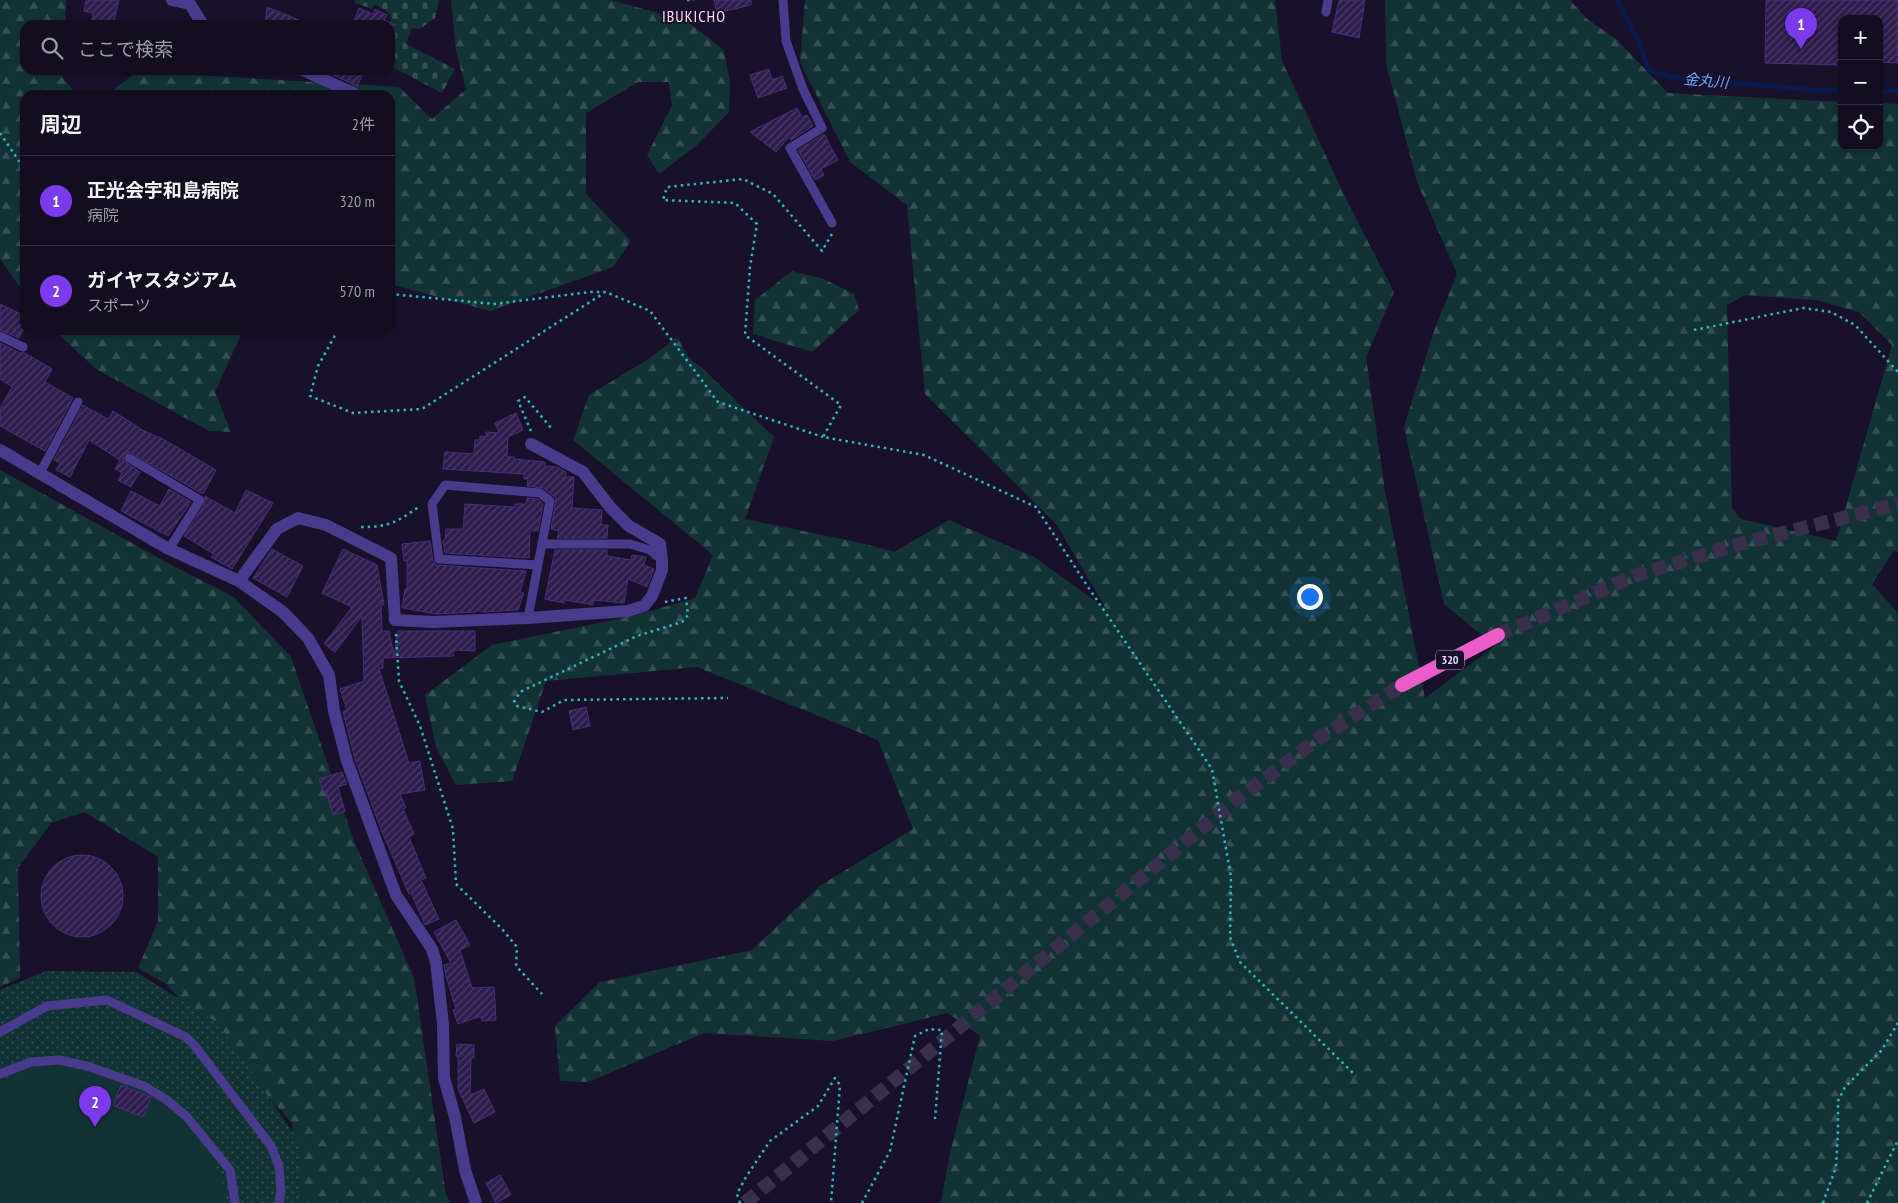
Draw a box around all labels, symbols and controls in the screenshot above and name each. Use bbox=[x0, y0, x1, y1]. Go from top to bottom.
district label: IBUKICHO bbox=[662, 6, 726, 26]
pin: 1 bbox=[1785, 8, 1817, 49]
map controls bbox=[1838, 15, 1883, 150]
button: + bbox=[1838, 15, 1883, 60]
search box bbox=[20, 20, 395, 75]
icon: search bbox=[38, 34, 66, 62]
text: ここで検索 bbox=[78, 37, 173, 61]
button: − bbox=[1838, 60, 1883, 105]
water label: 金丸川 bbox=[1683, 69, 1731, 92]
button: locate bbox=[1838, 105, 1883, 150]
text: 周辺 bbox=[40, 111, 82, 138]
text: 2件 bbox=[352, 114, 375, 134]
text: 正光会宇和島病院 bbox=[87, 178, 239, 202]
text: 1 bbox=[52, 191, 60, 211]
text: 320 m bbox=[340, 191, 375, 211]
text: 病院 bbox=[87, 205, 119, 225]
text: ガイヤスタジアム bbox=[87, 268, 237, 292]
text: 2 bbox=[52, 281, 60, 301]
text: 570 m bbox=[340, 281, 375, 301]
text: スポーツ bbox=[87, 295, 151, 315]
your location bbox=[1297, 584, 1323, 610]
road number: 320 bbox=[1436, 650, 1464, 670]
pin: 2 bbox=[79, 1086, 111, 1127]

